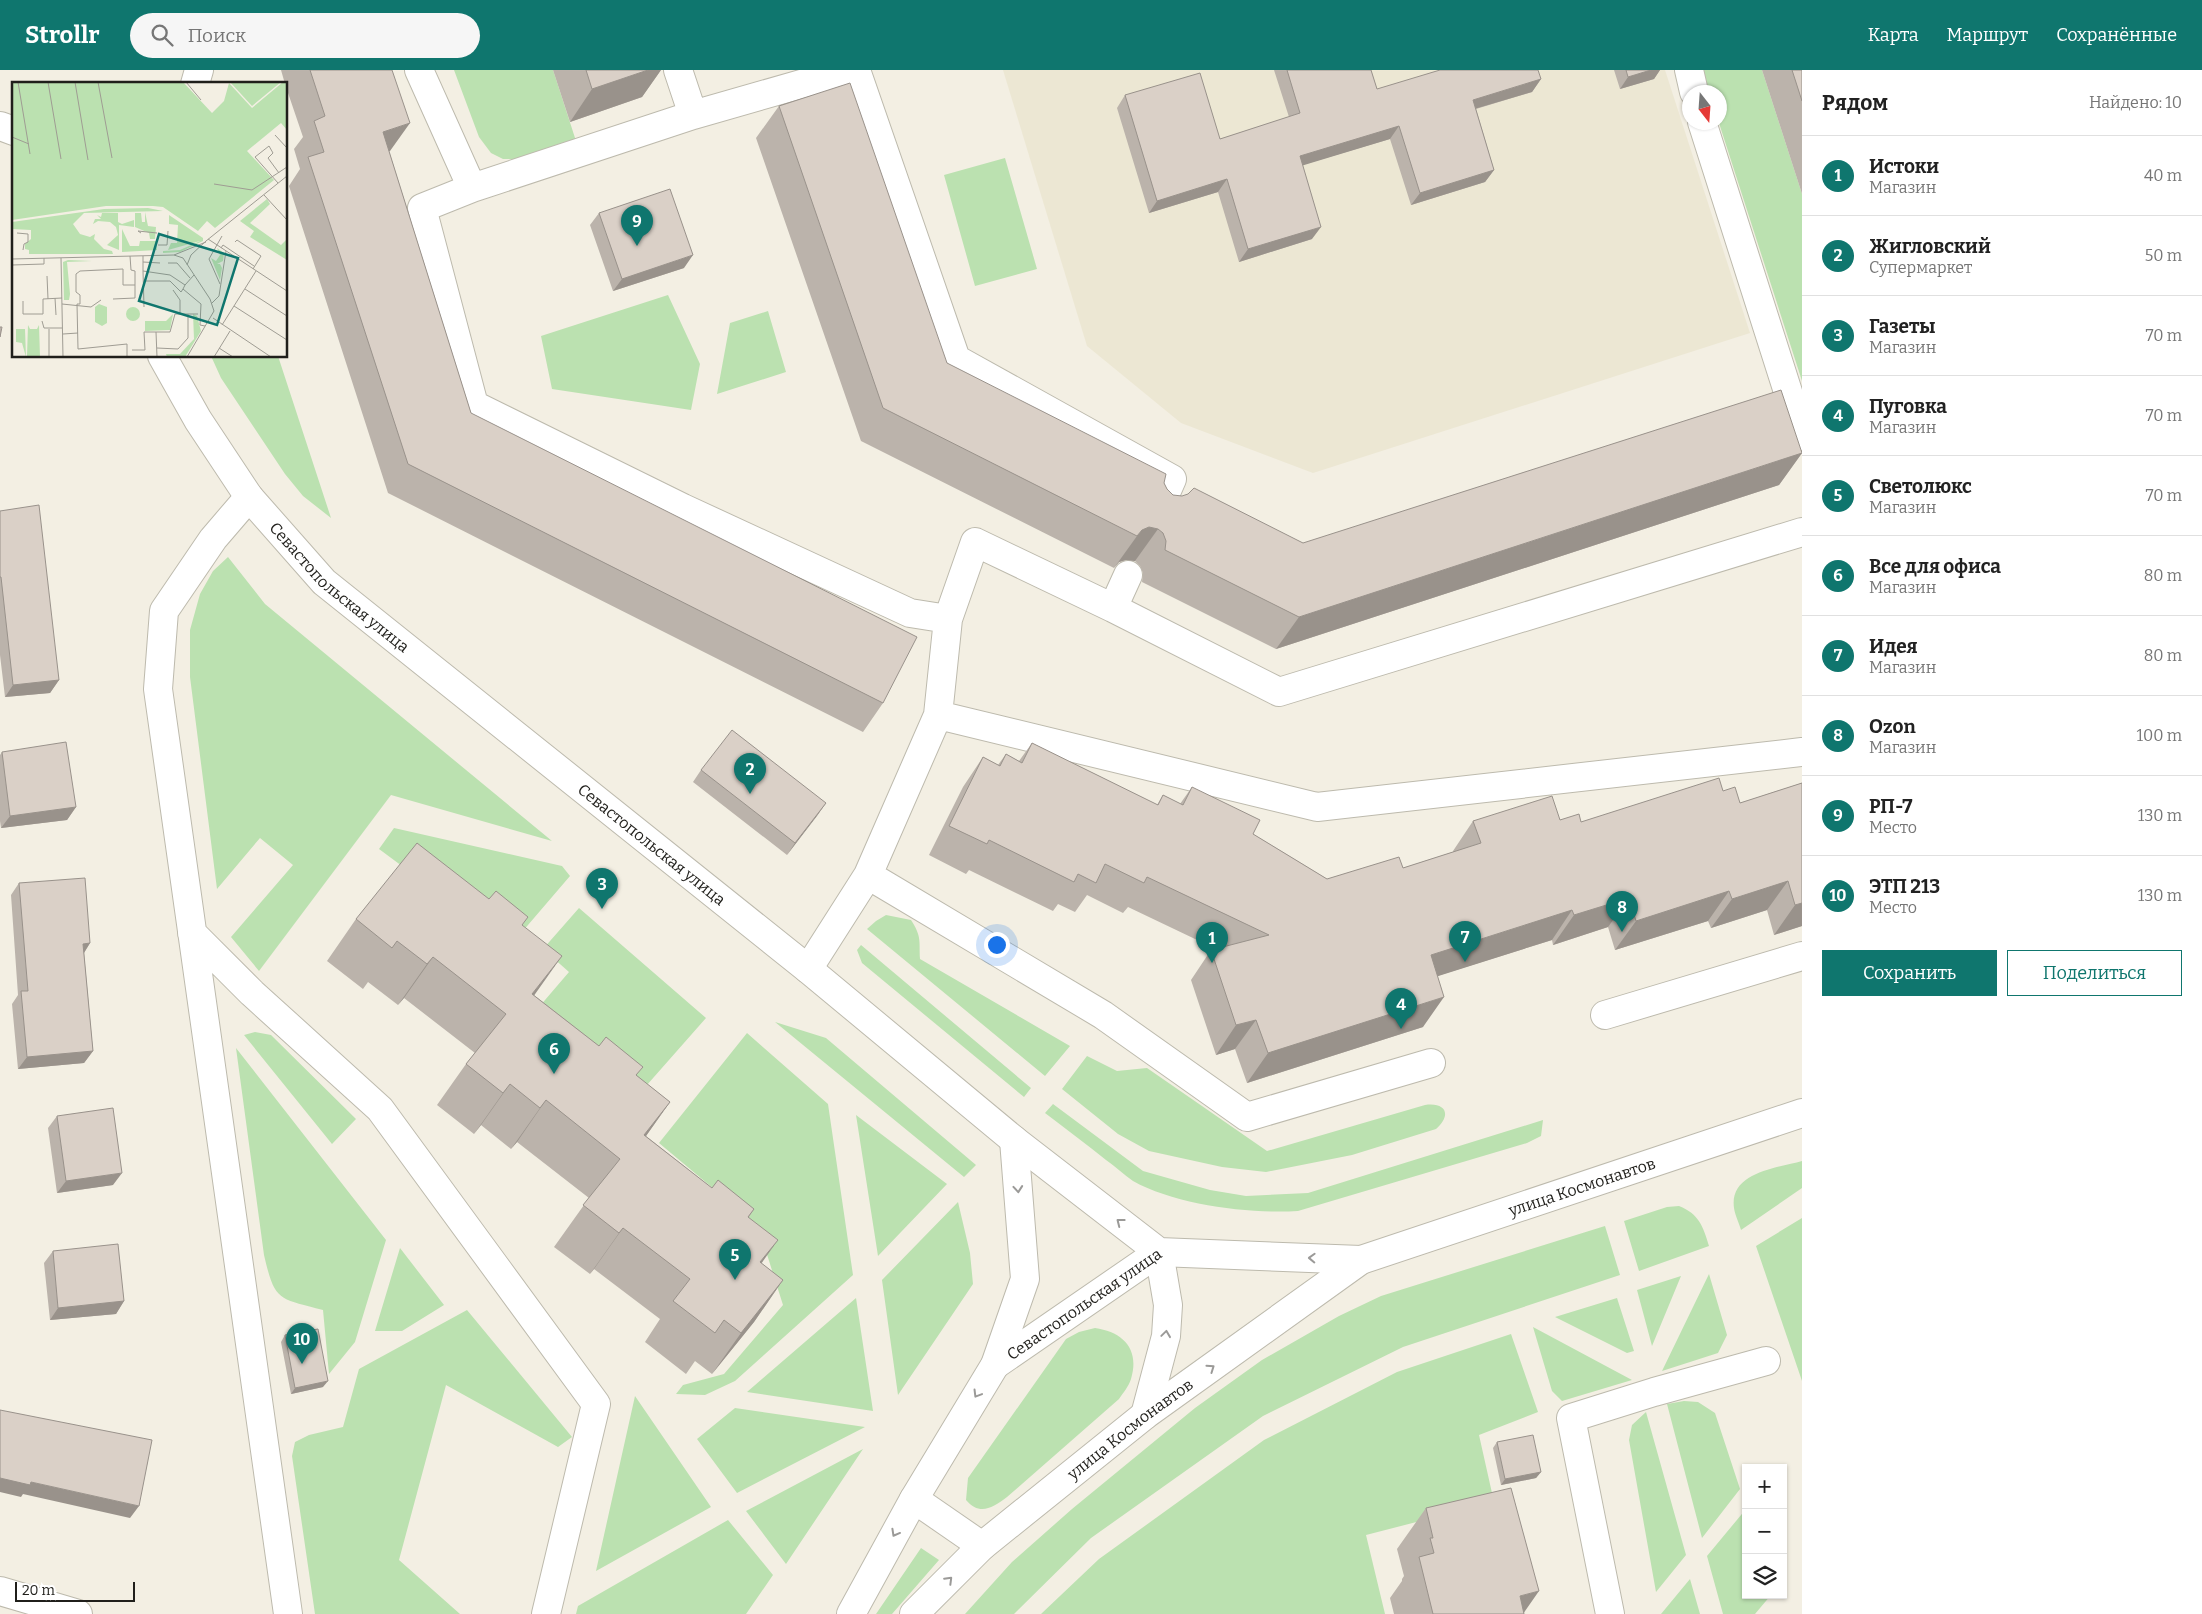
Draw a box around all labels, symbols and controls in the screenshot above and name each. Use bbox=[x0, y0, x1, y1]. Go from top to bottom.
search box bbox=[130, 13, 480, 58]
text: Strollr bbox=[25, 21, 100, 49]
icon: search bbox=[148, 21, 176, 49]
text: Поиск bbox=[188, 24, 246, 47]
text: Карта bbox=[1868, 24, 1919, 46]
text: Маршрут bbox=[1947, 24, 2028, 46]
text: Сохранённые bbox=[2056, 24, 2177, 46]
inset map bbox=[12, 82, 288, 358]
north arrow bbox=[1682, 85, 1727, 130]
text: Рядом bbox=[1822, 90, 1888, 116]
text: Найдено: 10 bbox=[2089, 93, 2182, 112]
text: Истоки bbox=[1869, 155, 1939, 178]
text: 1 bbox=[1835, 166, 1841, 185]
text: 40 m bbox=[2144, 166, 2182, 185]
text: Магазин bbox=[1869, 178, 1936, 197]
pin: 9 bbox=[621, 205, 653, 246]
text: Жигловский bbox=[1869, 235, 1991, 258]
text: 2 bbox=[1833, 246, 1843, 265]
text: 50 m bbox=[2145, 246, 2182, 265]
text: Супермаркет bbox=[1869, 258, 1972, 277]
text: Газеты bbox=[1869, 315, 1935, 338]
text: 3 bbox=[1833, 326, 1843, 345]
text: 70 m bbox=[2146, 326, 2182, 345]
text: Магазин bbox=[1869, 338, 1936, 357]
text: Пуговка bbox=[1869, 395, 1947, 418]
text: 4 bbox=[1833, 406, 1843, 425]
text: 70 m bbox=[2146, 406, 2182, 425]
text: Магазин bbox=[1869, 418, 1936, 437]
text: Светолюкс bbox=[1869, 475, 1972, 498]
text: 5 bbox=[1834, 486, 1842, 505]
text: 70 m bbox=[2146, 486, 2182, 505]
text: Магазин bbox=[1869, 498, 1936, 517]
street label: Севастопольская улица bbox=[266, 518, 413, 657]
text: Все для офиса bbox=[1869, 555, 2001, 578]
text: 6 bbox=[1833, 566, 1843, 585]
text: 80 m bbox=[2144, 566, 2182, 585]
text: Магазин bbox=[1869, 578, 1936, 597]
text: Идея bbox=[1869, 635, 1917, 658]
text: 7 bbox=[1834, 646, 1842, 665]
text: 80 m bbox=[2144, 646, 2182, 665]
text: Магазин bbox=[1869, 658, 1936, 677]
text: Ozon bbox=[1869, 715, 1916, 738]
text: 8 bbox=[1833, 726, 1843, 745]
text: 100 m bbox=[2137, 726, 2182, 745]
text: Магазин bbox=[1869, 738, 1936, 757]
pin: 2 bbox=[734, 753, 766, 794]
street label: Севастопольская улица bbox=[574, 780, 729, 910]
text: РП-7 bbox=[1869, 795, 1913, 818]
text: 9 bbox=[1833, 806, 1843, 825]
text: 130 m bbox=[2138, 806, 2182, 825]
text: Место bbox=[1869, 818, 1917, 837]
pin: 3 bbox=[586, 868, 618, 909]
text: ЭТП 213 bbox=[1869, 875, 1940, 898]
text: 10 bbox=[1829, 886, 1847, 905]
text: 130 m bbox=[2138, 886, 2182, 905]
pin: 8 bbox=[1606, 891, 1638, 932]
text: Место bbox=[1869, 898, 1917, 917]
pin: 7 bbox=[1449, 921, 1481, 962]
pin: 1 bbox=[1196, 922, 1228, 963]
your location bbox=[984, 932, 1010, 958]
button: Сохранить bbox=[1822, 950, 1997, 996]
button: Поделиться bbox=[2007, 950, 2182, 996]
pin: 4 bbox=[1385, 988, 1417, 1029]
pin: 6 bbox=[538, 1033, 570, 1074]
street label: улица Космонавтов bbox=[1505, 1154, 1658, 1220]
one-way arrow bbox=[1013, 1185, 1024, 1193]
one-way arrow bbox=[1116, 1219, 1126, 1228]
pin: 5 bbox=[719, 1239, 751, 1280]
street label: Севастопольская улица bbox=[1003, 1244, 1165, 1364]
one-way arrow bbox=[1308, 1253, 1316, 1264]
pin: 10 bbox=[286, 1323, 318, 1364]
one-way arrow bbox=[1160, 1329, 1170, 1338]
one-way arrow bbox=[1205, 1365, 1215, 1374]
street label: улица Космонавтов bbox=[1063, 1375, 1197, 1484]
one-way arrow bbox=[974, 1388, 984, 1397]
map controls bbox=[1742, 1464, 1787, 1599]
button: + bbox=[1742, 1464, 1787, 1509]
button: − bbox=[1742, 1509, 1787, 1554]
one-way arrow bbox=[891, 1528, 901, 1537]
button: layers bbox=[1742, 1554, 1787, 1599]
one-way arrow bbox=[943, 1577, 952, 1586]
scale bar bbox=[15, 1579, 135, 1602]
text: 20 m bbox=[22, 1582, 55, 1599]

